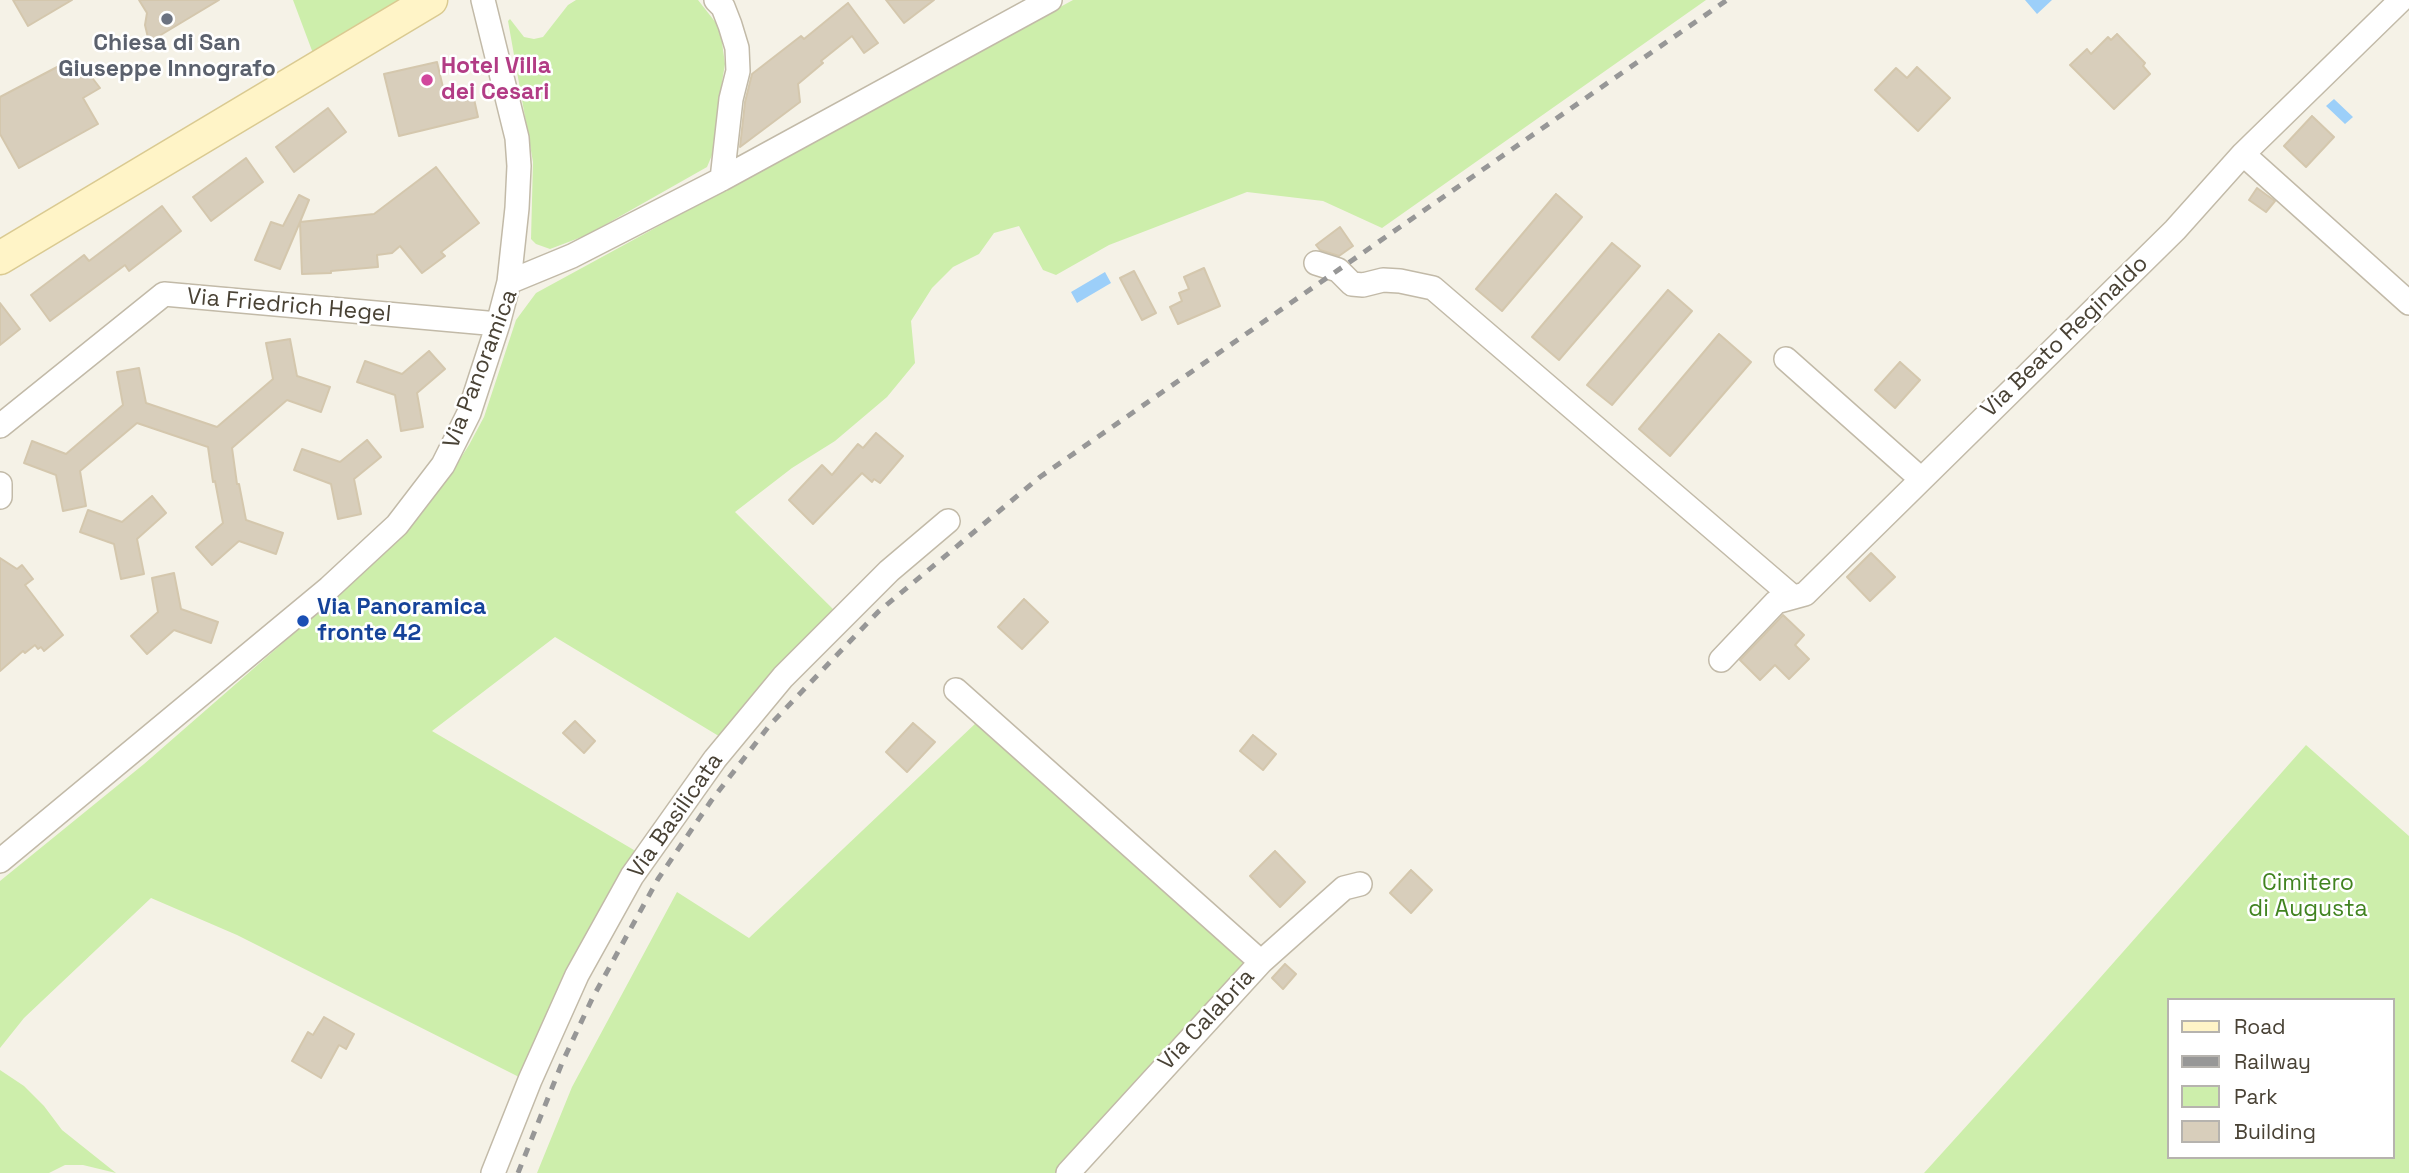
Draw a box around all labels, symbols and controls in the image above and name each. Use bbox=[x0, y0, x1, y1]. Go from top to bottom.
marker: Chiesa di San Giuseppe Innografo bbox=[159, 11, 175, 27]
place label: Chiesa di San Giuseppe Innografo bbox=[58, 30, 276, 84]
place label: Hotel Villa dei Cesari bbox=[441, 53, 551, 107]
marker: Hotel Villa dei Cesari bbox=[419, 72, 435, 88]
street label: Via Beato Reginaldo bbox=[1976, 250, 2154, 424]
street label: Via Friedrich Hegel bbox=[186, 283, 392, 329]
street label: Via Panoramica bbox=[438, 286, 524, 452]
place label: Via Panoramica fronte 42 bbox=[317, 594, 486, 648]
marker: Via Panoramica fronte 42 bbox=[295, 613, 311, 629]
street label: Via Basilicata bbox=[623, 748, 729, 884]
park label: Cimitero di Augusta bbox=[2248, 870, 2368, 924]
street label: Via Calabria bbox=[1153, 964, 1261, 1076]
legend bbox=[2168, 998, 2395, 1159]
text: Road bbox=[2234, 1013, 2286, 1040]
text: Railway bbox=[2234, 1048, 2311, 1075]
text: Park bbox=[2234, 1083, 2278, 1110]
text: Building bbox=[2234, 1118, 2316, 1145]

